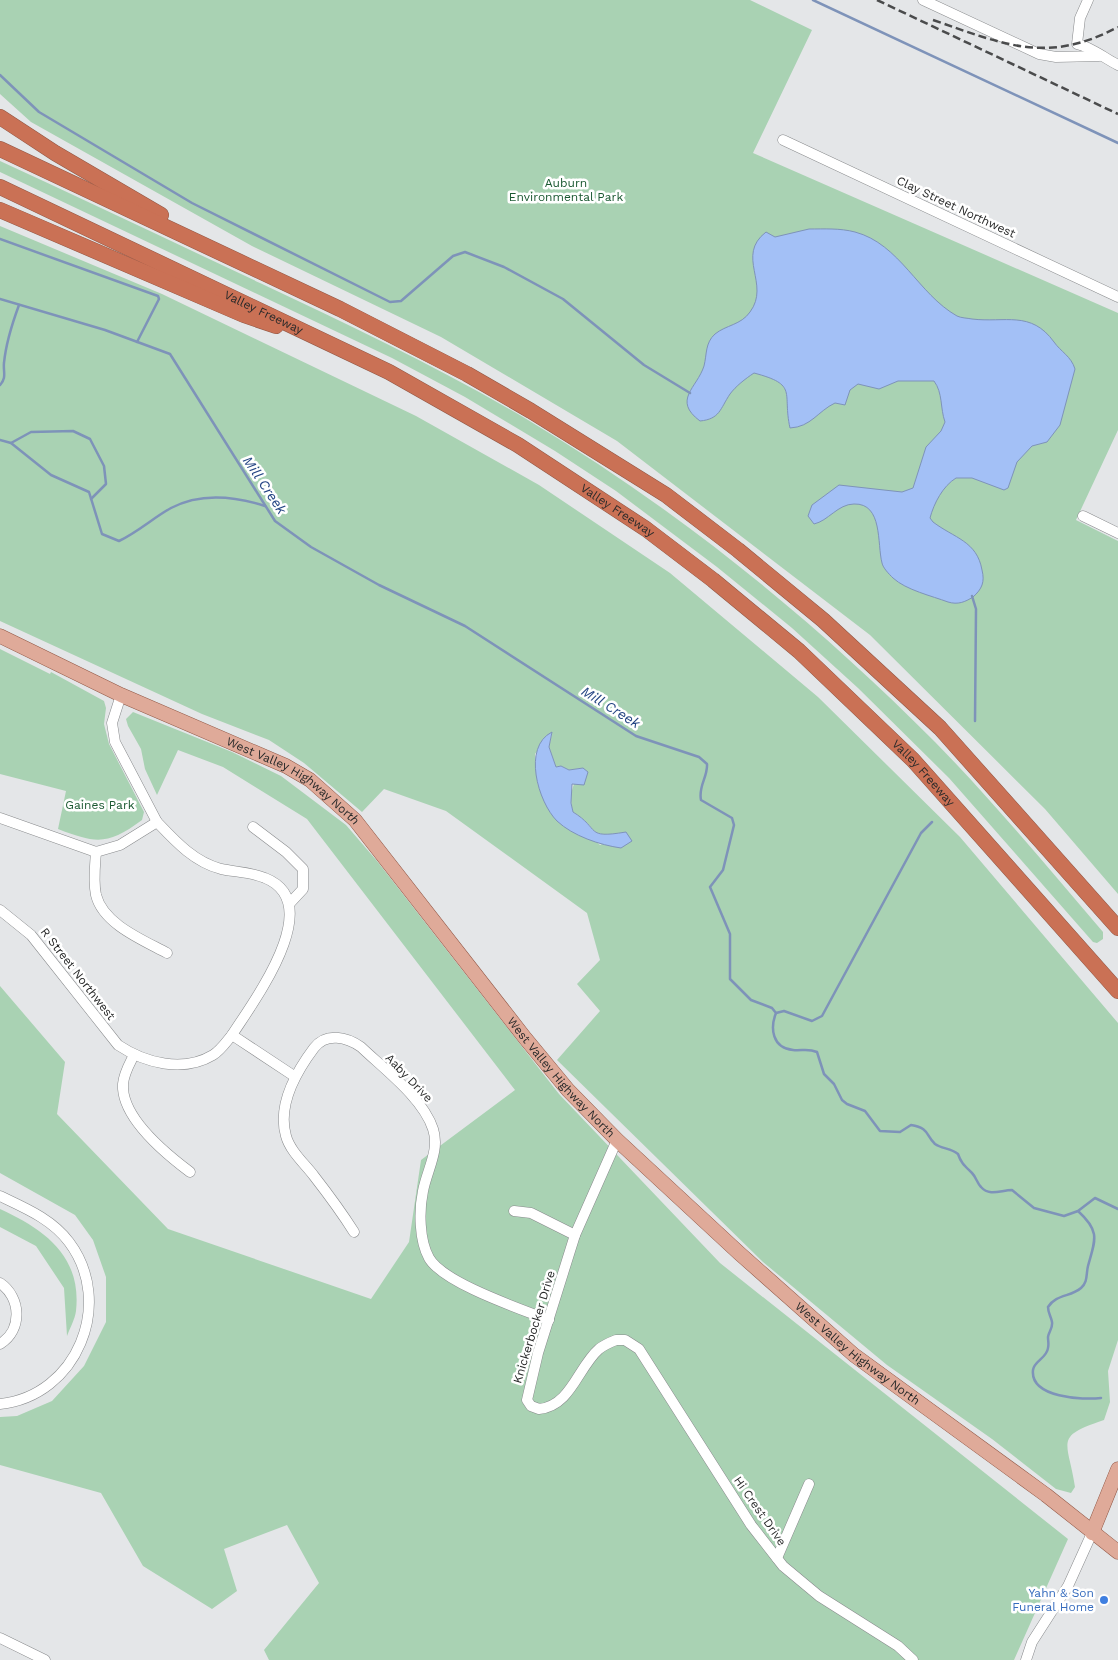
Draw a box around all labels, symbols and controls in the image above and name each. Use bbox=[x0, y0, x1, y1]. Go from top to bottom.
street label: Clay Street Northwest bbox=[894, 173, 1018, 241]
park label: Auburn Environmental Park bbox=[509, 176, 623, 204]
street label: Valley Freeway bbox=[222, 288, 306, 337]
water label: Mill Creek bbox=[240, 453, 290, 517]
street label: Valley Freeway bbox=[578, 481, 658, 540]
water label: Mill Creek bbox=[579, 683, 644, 732]
street label: West Valley Highway North bbox=[224, 734, 363, 827]
street label: Valley Freeway bbox=[889, 737, 958, 810]
park label: Gaines Park bbox=[65, 798, 135, 812]
street label: R Street Northwest bbox=[38, 925, 118, 1023]
street label: West Valley Highway North bbox=[504, 1014, 618, 1141]
street label: Aaby Drive bbox=[382, 1051, 436, 1105]
street label: Knickerbocker Drive bbox=[510, 1269, 558, 1385]
street label: West Valley Highway North bbox=[792, 1299, 923, 1408]
street label: Hi Crest Drive bbox=[731, 1474, 789, 1548]
place label: Yahn & Son Funeral Home bbox=[1012, 1586, 1094, 1614]
marker: Yahn & Son Funeral Home bbox=[1098, 1594, 1110, 1606]

